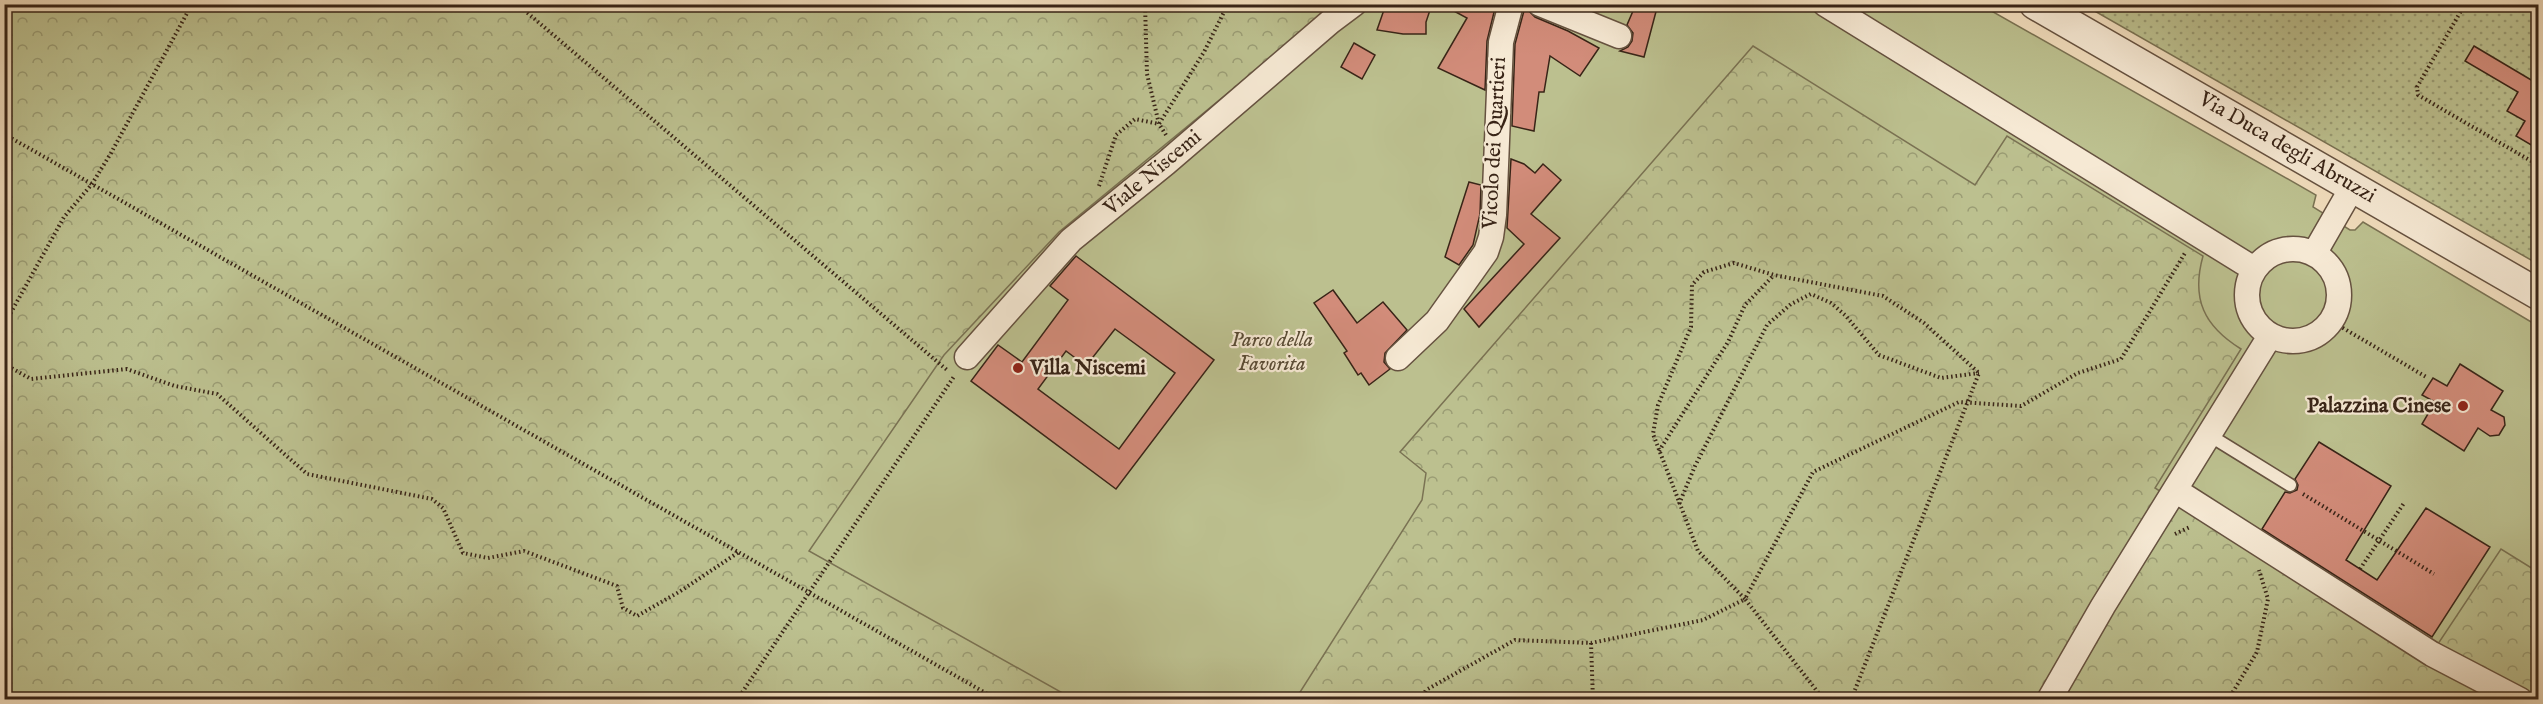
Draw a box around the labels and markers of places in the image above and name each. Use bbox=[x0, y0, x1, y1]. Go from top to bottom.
place label: Villa Niscemi bbox=[1029, 355, 1146, 382]
marker: Villa Niscemi bbox=[1011, 361, 1025, 375]
place label: Palazzina Cinese bbox=[2307, 393, 2451, 420]
marker: Palazzina Cinese bbox=[2456, 399, 2470, 413]

